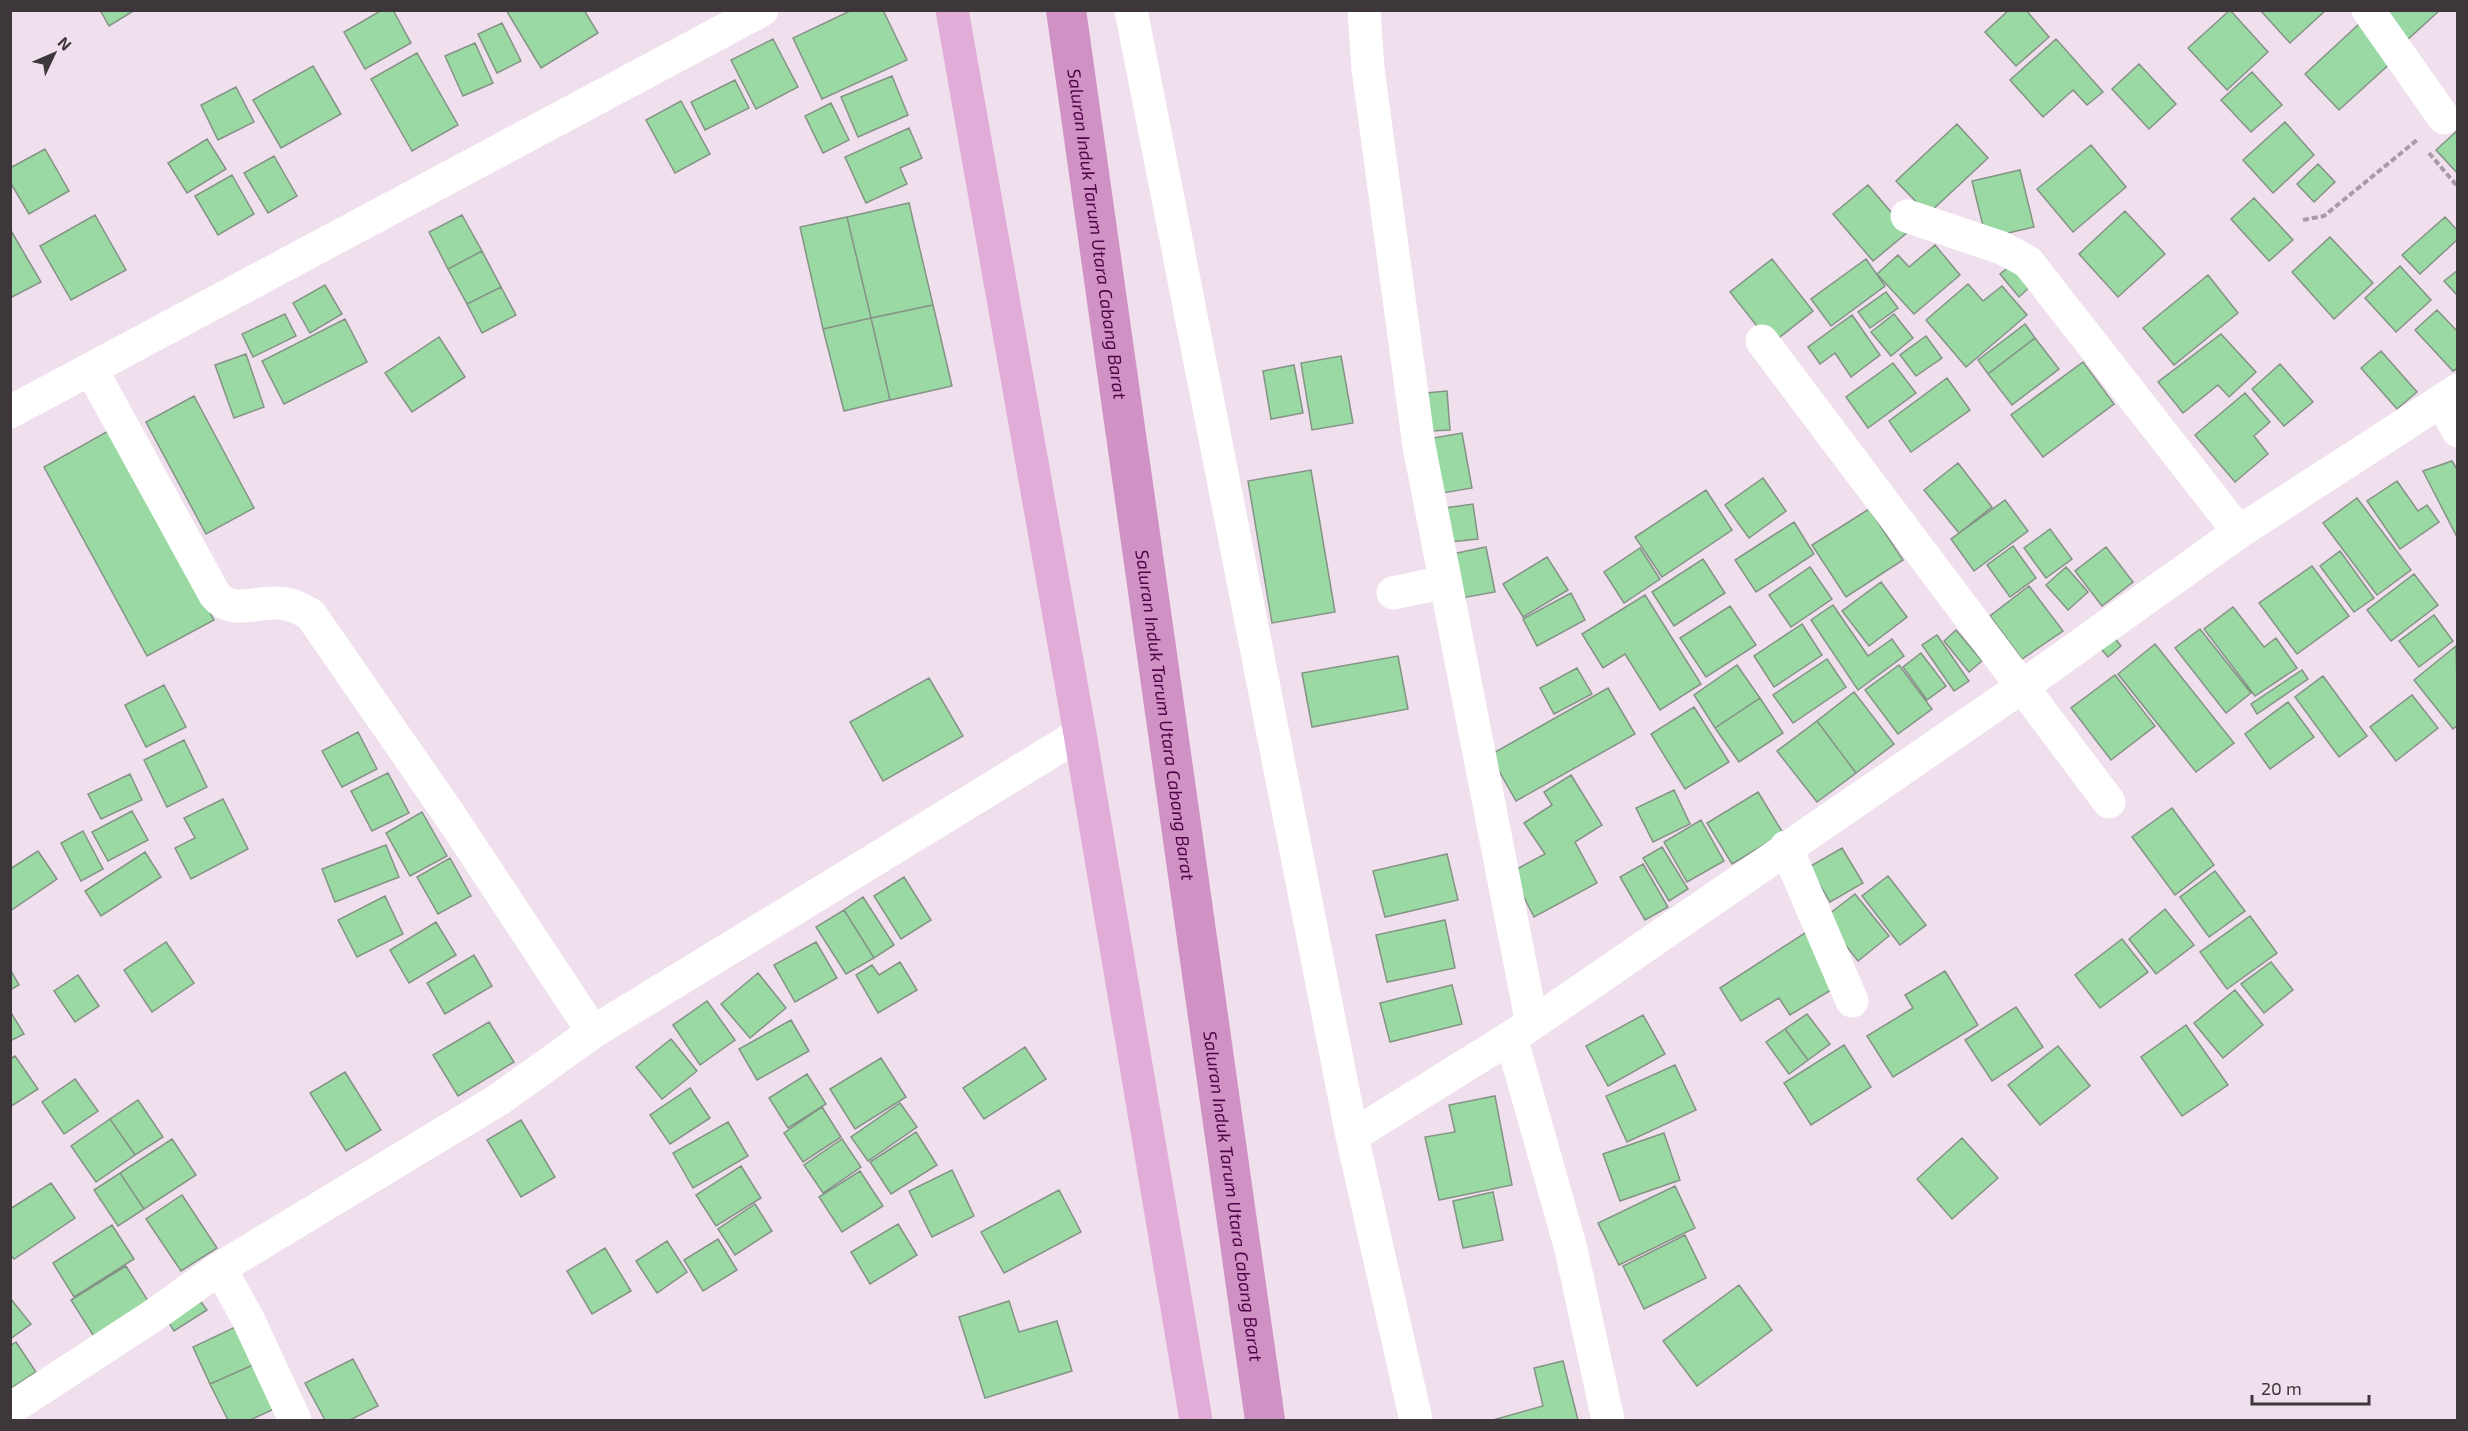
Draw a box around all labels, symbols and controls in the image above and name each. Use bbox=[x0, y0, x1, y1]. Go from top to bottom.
north arrow bbox=[24, 24, 84, 84]
text: N bbox=[54, 32, 76, 54]
water label: Saluran Induk Tarum Utara Cabang Barat bbox=[1063, 67, 1132, 401]
water label: Saluran Induk Tarum Utara Cabang Barat bbox=[1131, 548, 1200, 882]
water label: Saluran Induk Tarum Utara Cabang Barat bbox=[1199, 1029, 1268, 1363]
scale bar bbox=[2252, 1368, 2369, 1406]
text: 20 m bbox=[2261, 1377, 2302, 1399]

